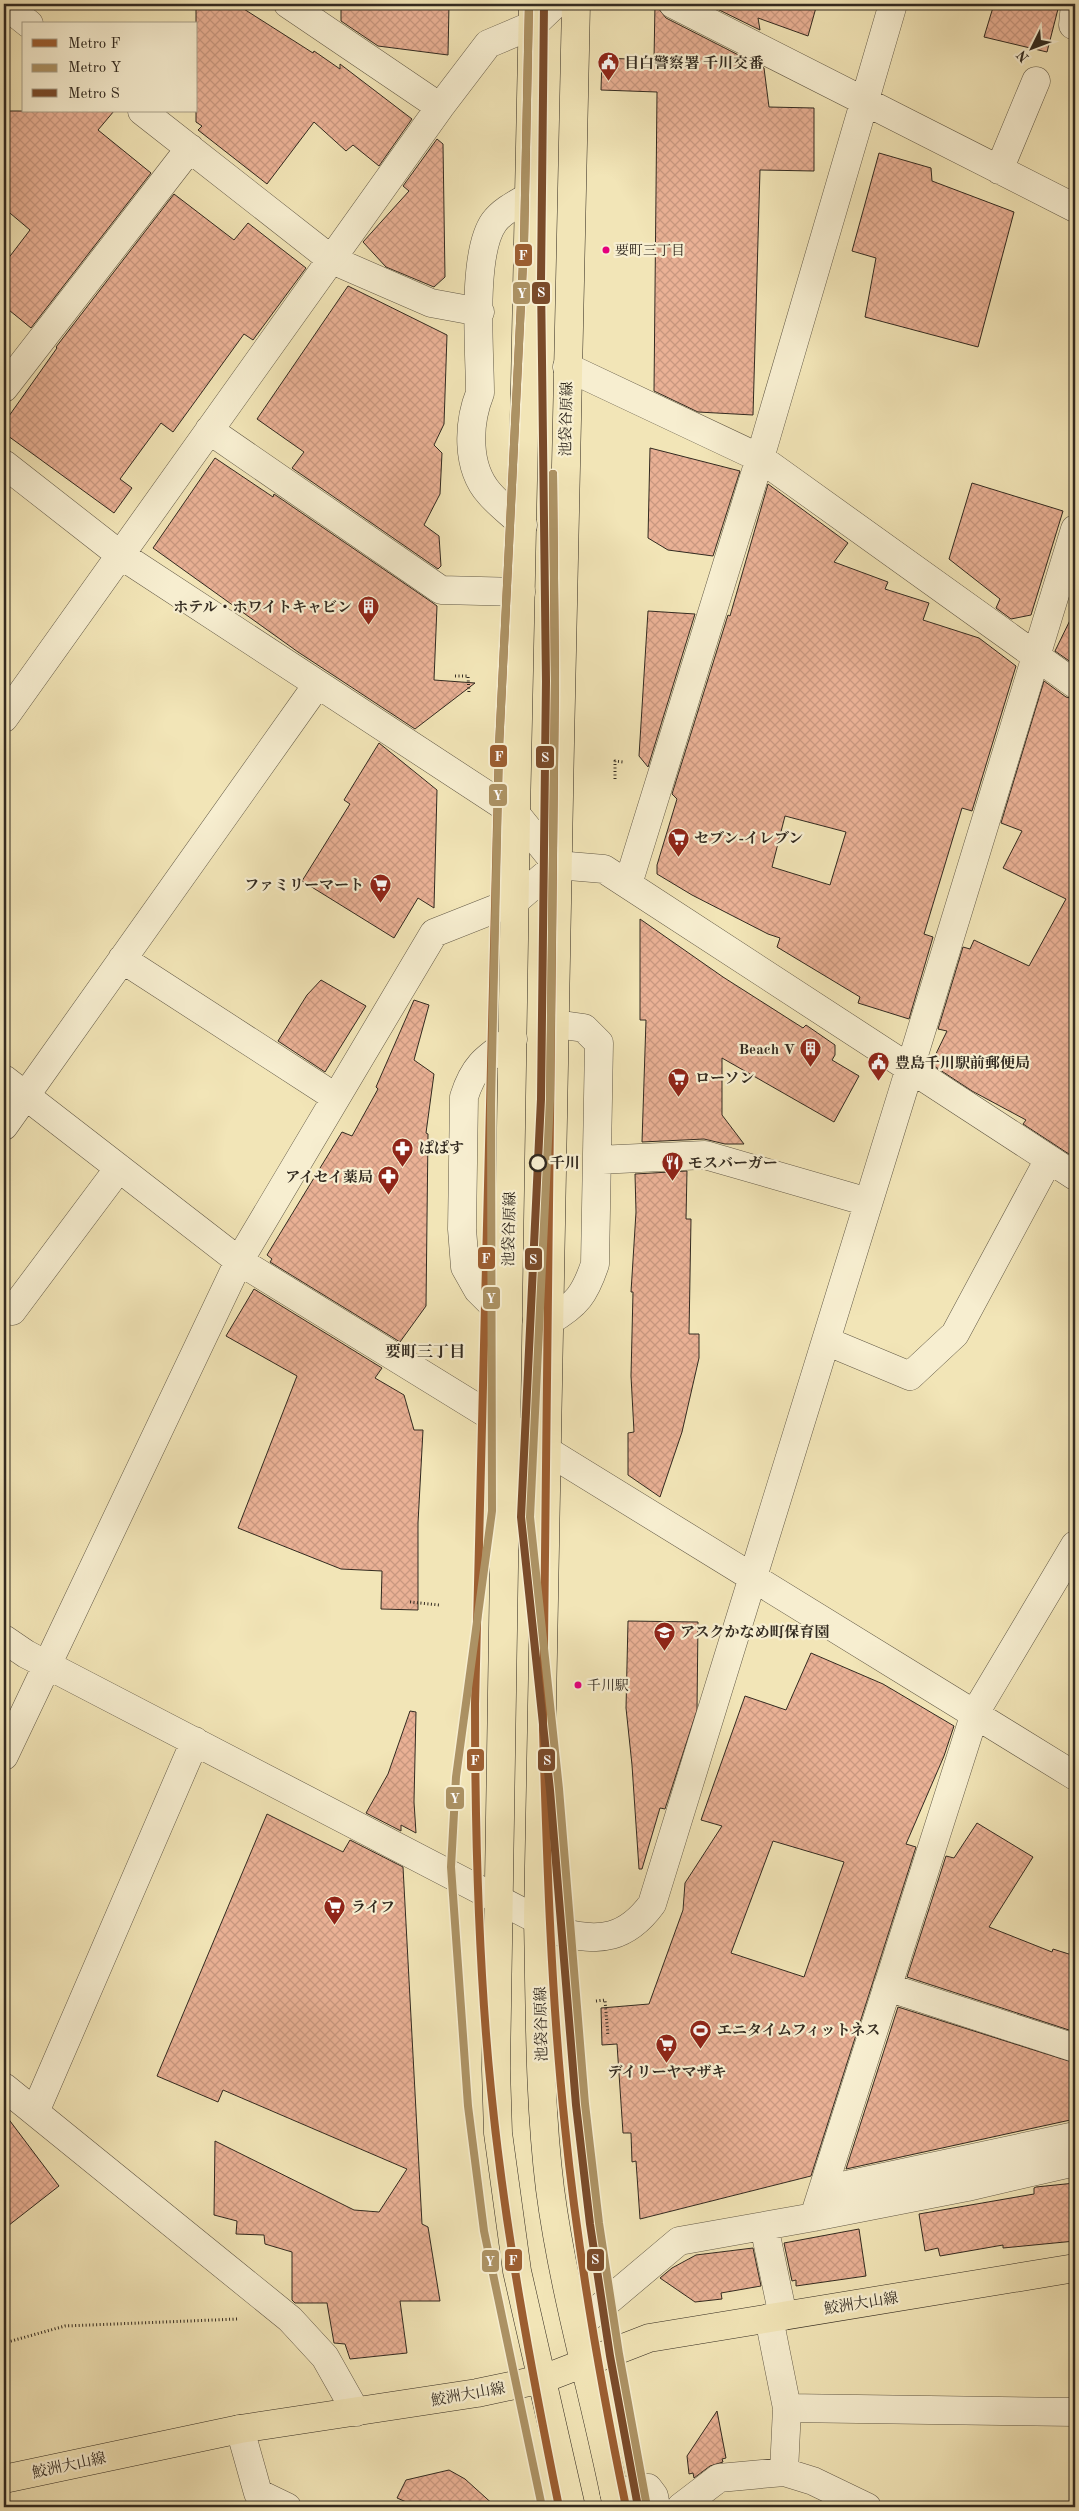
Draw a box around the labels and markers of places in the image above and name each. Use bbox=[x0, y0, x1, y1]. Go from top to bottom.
public building icon: 目白警察署 千川交番 bbox=[596, 51, 620, 82]
place label: 目白警察署 千川交番 bbox=[624, 55, 764, 72]
place label: 要町三丁目 bbox=[615, 243, 685, 258]
marker: 要町三丁目 bbox=[601, 245, 611, 255]
building icon: ホテル・ホワイトキャビン bbox=[356, 595, 380, 626]
place label: ホテル・ホワイトキャビン bbox=[173, 599, 352, 616]
supermarket icon: セブン-イレブン bbox=[666, 826, 690, 857]
place label: セブン-イレブン bbox=[694, 830, 803, 847]
supermarket icon: ファミリーマート bbox=[368, 873, 392, 904]
place label: ファミリーマート bbox=[244, 878, 364, 894]
building icon: Beach V bbox=[799, 1037, 823, 1068]
place label: Beach V bbox=[738, 1043, 795, 1058]
public building icon: 豊島千川駅前郵便局 bbox=[867, 1051, 891, 1082]
place label: 豊島千川駅前郵便局 bbox=[895, 1055, 1030, 1072]
supermarket icon: ローソン bbox=[667, 1066, 691, 1097]
place label: ローソン bbox=[695, 1071, 754, 1087]
pharmacy icon: ぱぱす bbox=[391, 1136, 415, 1167]
place label: ぱぱす bbox=[419, 1140, 464, 1157]
restaurant icon: モスバーガー bbox=[660, 1151, 684, 1182]
marker: 千川 bbox=[529, 1154, 547, 1172]
place label: 千川 bbox=[550, 1155, 580, 1172]
place label: モスバーガー bbox=[688, 1155, 778, 1172]
pharmacy icon: アイセイ薬局 bbox=[377, 1165, 401, 1196]
place label: アイセイ薬局 bbox=[285, 1169, 373, 1186]
school or university icon: アスクかなめ町保育園 bbox=[652, 1620, 676, 1651]
place label: アスクかなめ町保育園 bbox=[680, 1624, 829, 1641]
place label: 千川駅 bbox=[587, 1678, 629, 1693]
marker: 千川駅 bbox=[573, 1680, 583, 1690]
supermarket icon: ライフ bbox=[323, 1895, 347, 1926]
place label: ライフ bbox=[351, 1900, 395, 1916]
sports icon: エニタイムフィットネス bbox=[689, 2018, 713, 2049]
place label: エニタイムフィットネス bbox=[717, 2021, 880, 2039]
supermarket icon: デイリーヤマザキ bbox=[655, 2032, 679, 2063]
place label: デイリーヤマザキ bbox=[608, 2064, 726, 2081]

